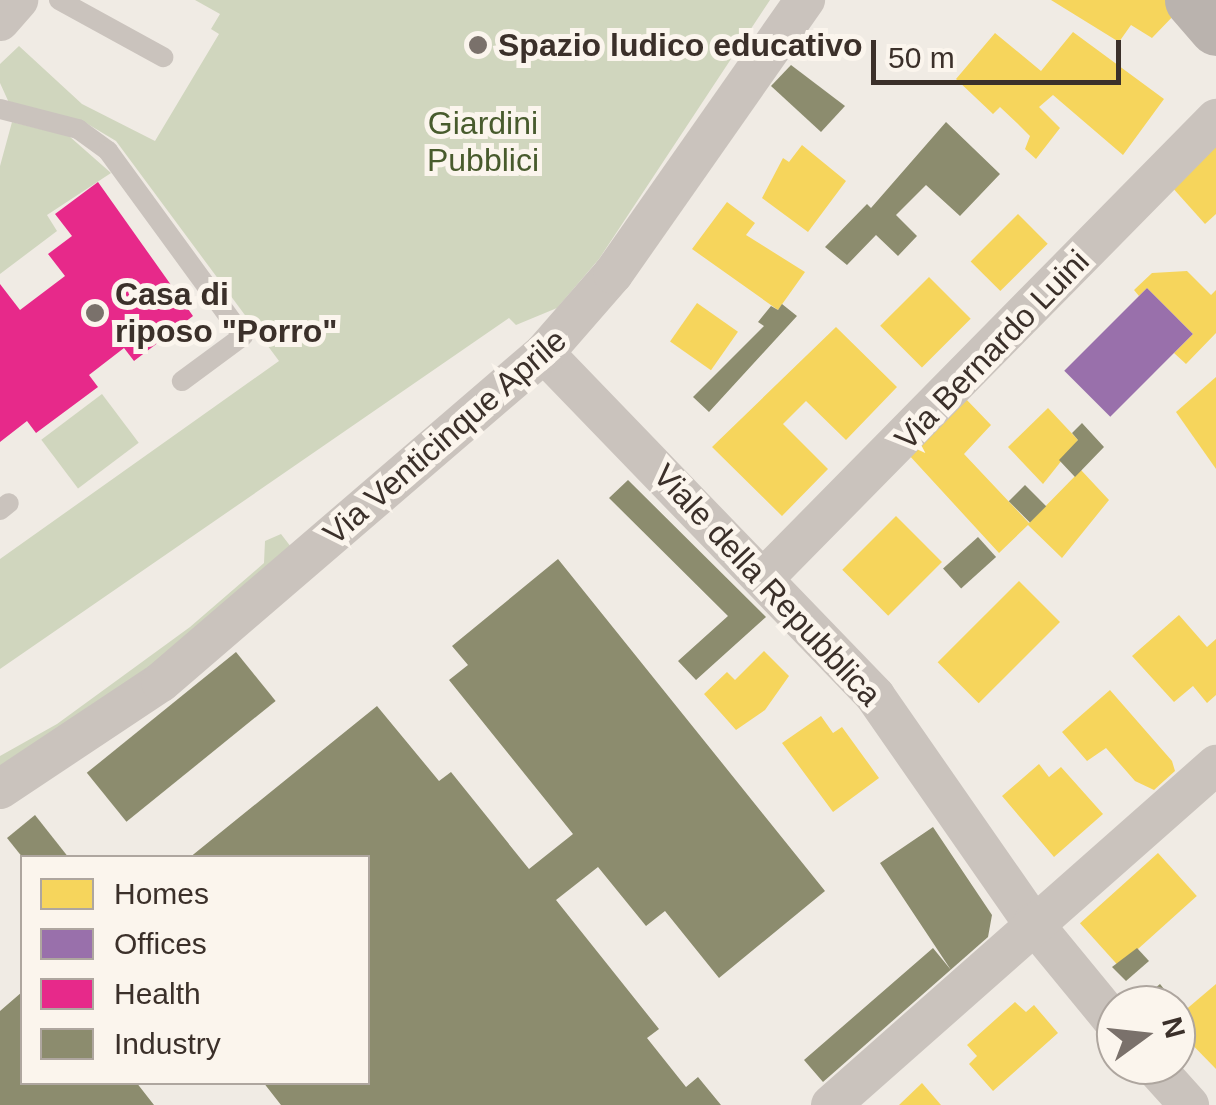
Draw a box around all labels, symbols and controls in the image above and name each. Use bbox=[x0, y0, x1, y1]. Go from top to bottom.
scale bar bbox=[876, 20, 1126, 82]
place label: Spazio ludico educativo bbox=[498, 26, 862, 64]
marker: Spazio ludico educativo bbox=[467, 34, 489, 56]
text: 50 m bbox=[888, 41, 955, 74]
park label: Giardini Pubblici bbox=[427, 105, 539, 180]
street label: Via Bernardo Luini bbox=[887, 242, 1097, 458]
place label: Casa di riposo "Porro" bbox=[115, 276, 337, 351]
marker: Casa di riposo "Porro" bbox=[84, 302, 106, 324]
street label: Via Venticinque Aprile bbox=[315, 321, 575, 553]
street label: Viale della Repubblica bbox=[645, 456, 889, 714]
legend bbox=[20, 855, 370, 1085]
text: Homes bbox=[114, 877, 209, 910]
text: Offices bbox=[114, 927, 207, 960]
text: Health bbox=[114, 977, 201, 1010]
north arrow bbox=[1096, 985, 1196, 1085]
text: N bbox=[1156, 1014, 1191, 1041]
text: Industry bbox=[114, 1027, 221, 1060]

